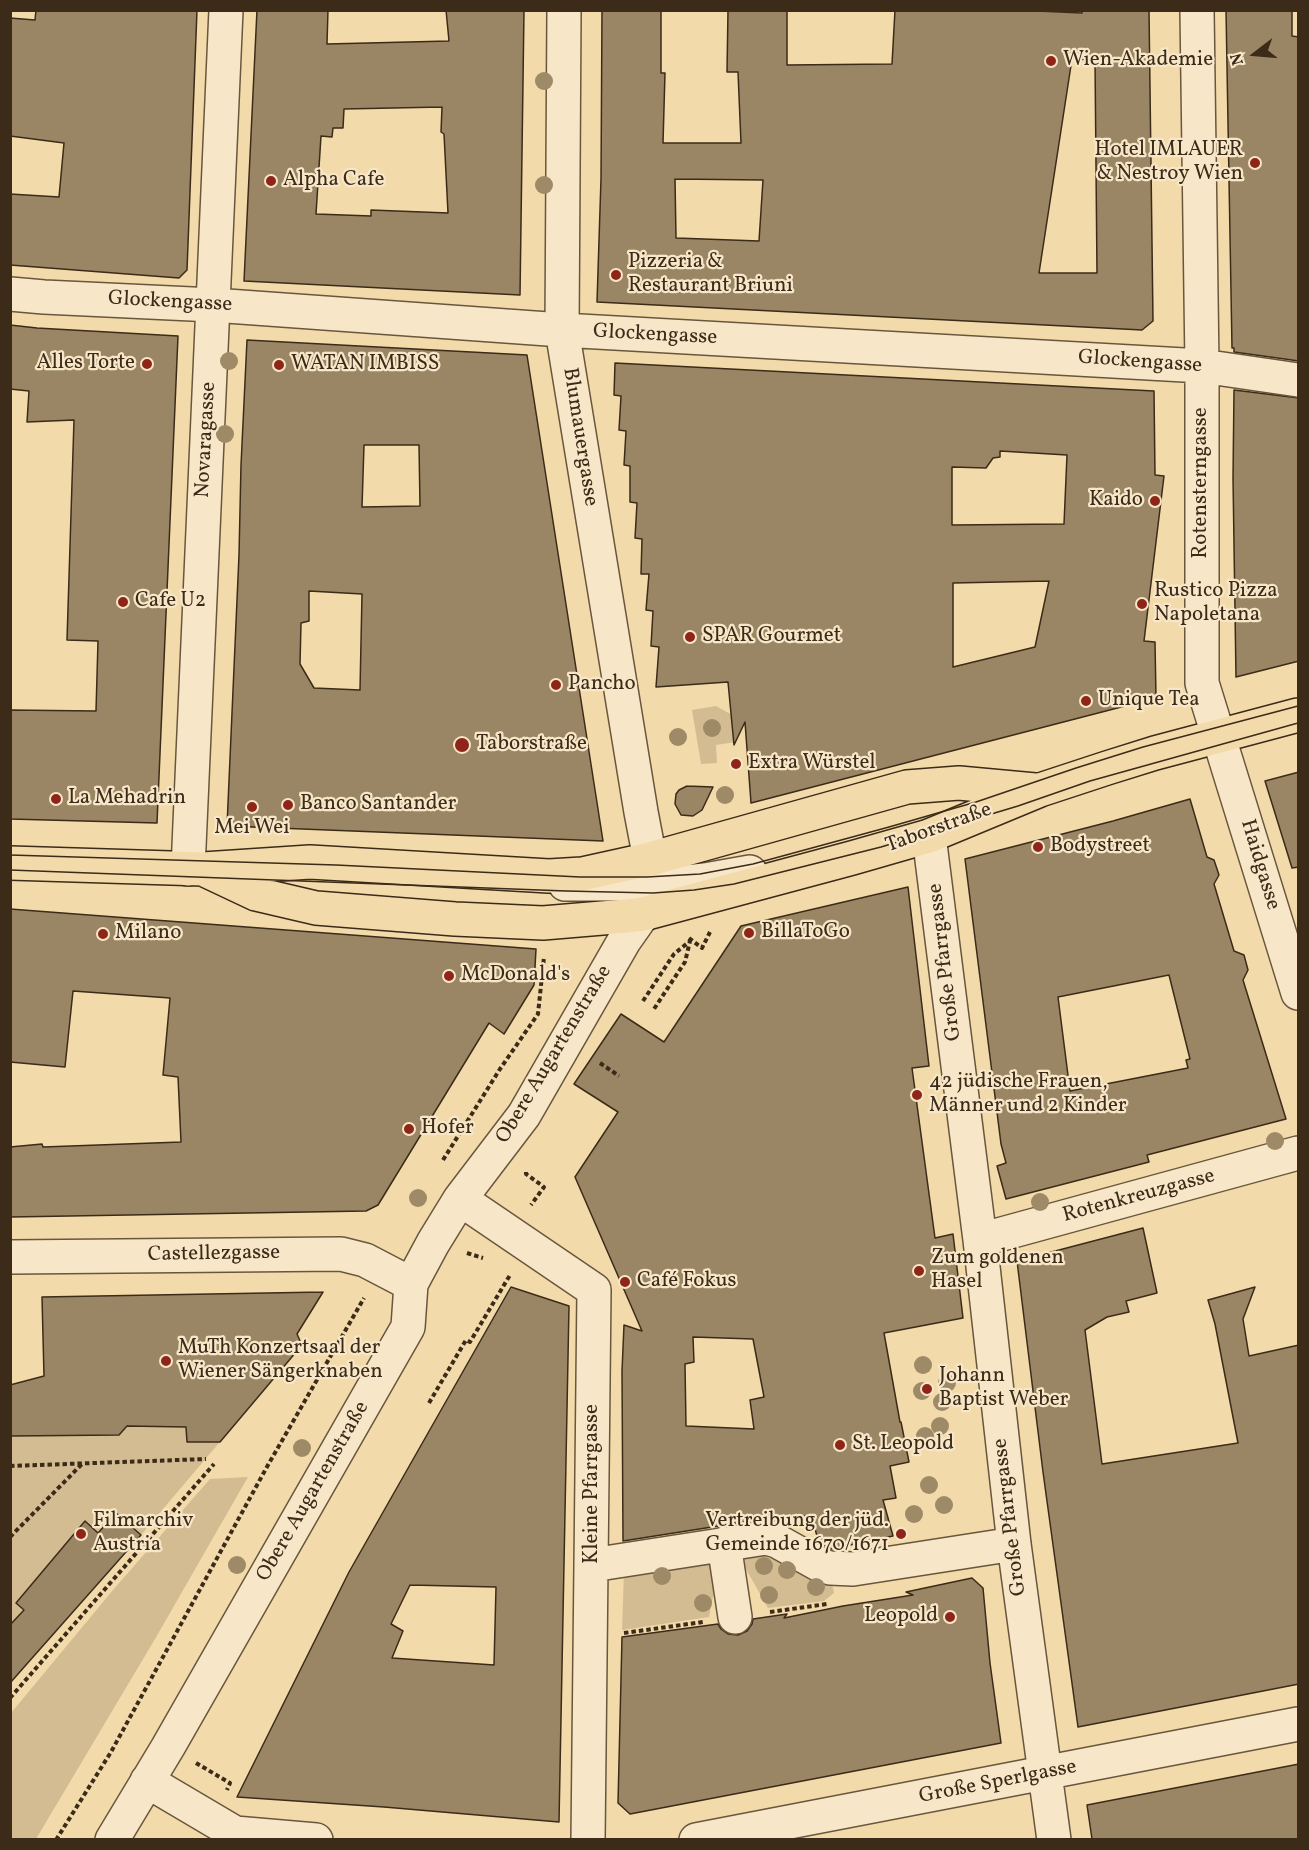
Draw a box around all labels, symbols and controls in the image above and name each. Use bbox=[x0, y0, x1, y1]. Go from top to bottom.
north arrow bbox=[1225, 24, 1285, 84]
place label: Wien-Akademie bbox=[1063, 48, 1213, 74]
text: N bbox=[1226, 50, 1250, 68]
marker: Wien-Akademie bbox=[1044, 54, 1058, 68]
place label: Hotel IMLAUER & Nestroy Wien bbox=[1095, 138, 1243, 188]
marker: Hotel IMLAUER & Nestroy Wien bbox=[1248, 156, 1262, 170]
place label: Alpha Cafe bbox=[283, 168, 384, 194]
marker: Alpha Cafe bbox=[264, 174, 278, 188]
place label: Pizzeria & Restaurant Briuni bbox=[628, 250, 793, 300]
marker: Pizzeria & Restaurant Briuni bbox=[609, 268, 623, 282]
street label: Glockengasse bbox=[107, 287, 233, 319]
street label: Glockengasse bbox=[592, 320, 718, 352]
street label: Glockengasse bbox=[1077, 346, 1203, 380]
place label: Alles Torte bbox=[37, 351, 135, 377]
place label: WATAN IMBISS bbox=[291, 352, 439, 378]
marker: Alles Torte bbox=[140, 357, 154, 371]
marker: WATAN IMBISS bbox=[272, 358, 286, 372]
street label: Blumauergasse bbox=[556, 366, 602, 508]
street label: Novaragasse bbox=[191, 381, 223, 499]
street label: Rotensterngasse bbox=[1189, 407, 1215, 559]
place label: Kaido bbox=[1089, 488, 1143, 514]
marker: Kaido bbox=[1148, 494, 1162, 508]
place label: Rustico Pizza Napoletana bbox=[1154, 579, 1278, 629]
place label: Cafe U2 bbox=[135, 589, 206, 615]
marker: Cafe U2 bbox=[116, 595, 130, 609]
marker: Rustico Pizza Napoletana bbox=[1135, 597, 1149, 611]
place label: SPAR Gourmet bbox=[702, 624, 841, 650]
marker: SPAR Gourmet bbox=[683, 630, 697, 644]
place label: Pancho bbox=[568, 672, 636, 698]
marker: Pancho bbox=[549, 678, 563, 692]
place label: Unique Tea bbox=[1098, 688, 1200, 714]
marker: Unique Tea bbox=[1079, 694, 1093, 708]
place label: Taborstraße bbox=[476, 732, 587, 758]
marker: Taborstraße bbox=[453, 736, 471, 754]
place label: Extra Würstel bbox=[748, 751, 876, 777]
marker: Extra Würstel bbox=[729, 757, 743, 771]
place label: La Mehadrin bbox=[68, 786, 186, 812]
marker: La Mehadrin bbox=[49, 792, 63, 806]
place label: Banco Santander bbox=[300, 792, 456, 818]
marker: Banco Santander bbox=[281, 798, 295, 812]
street label: Taborstraße bbox=[883, 798, 995, 860]
marker: Mei Wei bbox=[245, 800, 259, 814]
place label: Mei Wei bbox=[214, 816, 290, 842]
street label: Haidgasse bbox=[1233, 817, 1285, 913]
place label: Bodystreet bbox=[1050, 834, 1150, 860]
marker: Bodystreet bbox=[1031, 840, 1045, 854]
street label: Große Pfarrgasse bbox=[924, 882, 968, 1042]
place label: BillaToGo bbox=[761, 920, 850, 946]
place label: Milano bbox=[115, 921, 181, 947]
marker: BillaToGo bbox=[742, 926, 756, 940]
marker: Milano bbox=[96, 927, 110, 941]
street label: Obere Augartenstraße bbox=[492, 961, 618, 1149]
place label: McDonald's bbox=[461, 963, 570, 989]
marker: McDonald's bbox=[442, 969, 456, 983]
place label: 42 jüdische Frauen, Männer und 2 Kinder bbox=[929, 1070, 1127, 1120]
marker: 42 jüdische Frauen, Männer und 2 Kinder bbox=[910, 1088, 924, 1102]
place label: Hofer bbox=[421, 1116, 474, 1142]
marker: Hofer bbox=[402, 1122, 416, 1136]
street label: Rotenkreuzgasse bbox=[1060, 1165, 1218, 1229]
street label: Castellezgasse bbox=[148, 1241, 280, 1269]
place label: Zum goldenen Hasel bbox=[931, 1246, 1064, 1296]
marker: Zum goldenen Hasel bbox=[912, 1264, 926, 1278]
place label: Café Fokus bbox=[637, 1269, 736, 1295]
marker: Café Fokus bbox=[618, 1275, 632, 1289]
place label: MuTh Konzertsaal der Wiener Sängerknaben bbox=[178, 1336, 383, 1386]
marker: MuTh Konzertsaal der Wiener Sängerknaben bbox=[159, 1354, 173, 1368]
place label: Johann Baptist Weber bbox=[939, 1364, 1068, 1414]
marker: Johann Baptist Weber bbox=[920, 1382, 934, 1396]
street label: Obere Augartenstraße bbox=[252, 1397, 376, 1587]
street label: Kleine Pfarrgasse bbox=[580, 1404, 606, 1564]
place label: St. Leopold bbox=[852, 1432, 954, 1458]
street label: Große Pfarrgasse bbox=[989, 1437, 1033, 1597]
marker: St. Leopold bbox=[833, 1438, 847, 1452]
place label: Filmarchiv Austria bbox=[93, 1509, 193, 1559]
place label: Vertreibung der jüd. Gemeinde 1670/1671 bbox=[705, 1509, 889, 1559]
marker: Filmarchiv Austria bbox=[74, 1527, 88, 1541]
marker: Vertreibung der jüd. Gemeinde 1670/1671 bbox=[894, 1527, 908, 1541]
place label: Leopold bbox=[864, 1604, 938, 1630]
marker: Leopold bbox=[943, 1610, 957, 1624]
street label: Große Sperlgasse bbox=[917, 1755, 1079, 1811]

